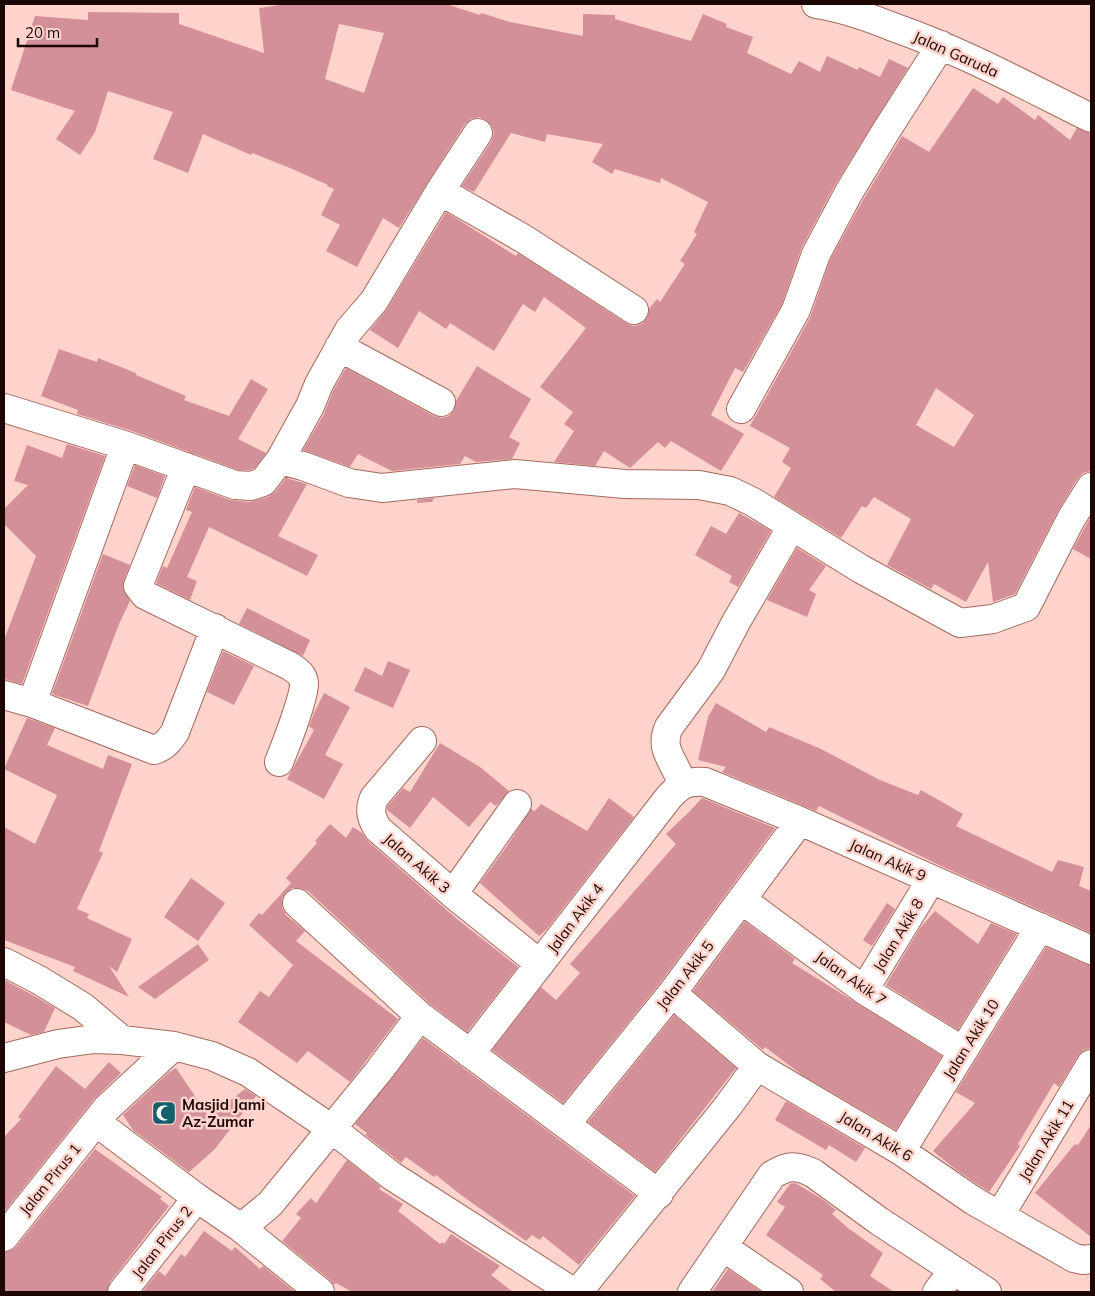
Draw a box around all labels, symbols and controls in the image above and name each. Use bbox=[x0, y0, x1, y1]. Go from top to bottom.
scale bar bbox=[18, 15, 96, 47]
text: 20 m bbox=[25, 23, 60, 42]
street label: Jalan Garuda bbox=[910, 27, 1002, 81]
street label: Jalan Akik 3 bbox=[380, 829, 454, 897]
street label: Jalan Akik 9 bbox=[847, 835, 929, 885]
street label: Jalan Akik 4 bbox=[543, 879, 607, 957]
street label: Jalan Akik 8 bbox=[869, 895, 927, 975]
street label: Jalan Akik 5 bbox=[652, 937, 718, 1013]
street label: Jalan Akik 7 bbox=[812, 947, 890, 1009]
street label: Jalan Akik 10 bbox=[939, 995, 1003, 1083]
place label: Masjid Jami Az-Zumar bbox=[182, 1095, 265, 1131]
street label: Jalan Akik 11 bbox=[1014, 1096, 1078, 1184]
mosque icon: Masjid Jami Az-Zumar bbox=[151, 1100, 177, 1126]
street label: Jalan Akik 6 bbox=[836, 1107, 916, 1165]
street label: Jalan Pirus 1 bbox=[15, 1139, 85, 1219]
street label: Jalan Pirus 2 bbox=[128, 1202, 196, 1282]

